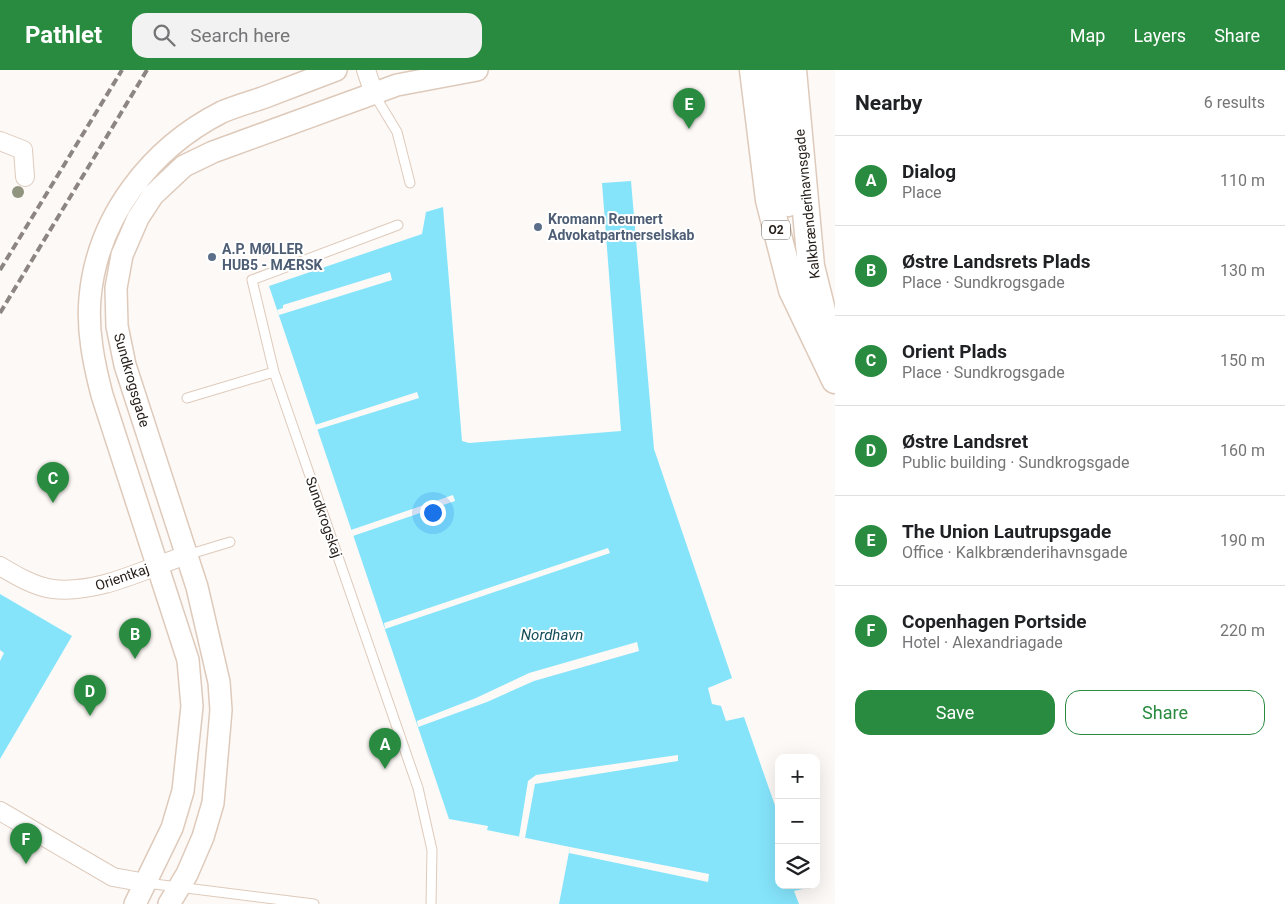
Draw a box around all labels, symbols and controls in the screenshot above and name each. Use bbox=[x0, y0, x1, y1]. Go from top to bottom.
search box bbox=[132, 13, 482, 58]
text: Pathlet bbox=[25, 21, 102, 49]
icon: search bbox=[150, 21, 178, 49]
text: Search here bbox=[190, 24, 290, 47]
text: Map bbox=[1070, 25, 1105, 46]
text: Layers bbox=[1133, 25, 1186, 46]
text: Share bbox=[1214, 25, 1260, 46]
pin: E bbox=[673, 88, 705, 129]
text: Nearby bbox=[855, 91, 922, 115]
text: 6 results bbox=[1204, 93, 1265, 112]
street label: Kalkbrænderihavnsgade bbox=[791, 128, 823, 280]
text: Dialog bbox=[902, 160, 956, 183]
text: A bbox=[866, 171, 876, 190]
text: 110 m bbox=[1220, 171, 1265, 190]
text: Place bbox=[902, 183, 942, 202]
place label: Kromann Reumert Advokatpartnerselskab bbox=[548, 211, 695, 243]
road number: O2 bbox=[762, 220, 790, 240]
marker: Kromann Reumert Advokatpartnerselskab bbox=[532, 221, 544, 233]
place label: A.P. MØLLER HUB5 - MÆRSK bbox=[222, 241, 323, 273]
text: Østre Landsrets Plads bbox=[902, 250, 1090, 273]
marker: A.P. MØLLER HUB5 - MÆRSK bbox=[206, 251, 218, 263]
text: B bbox=[866, 261, 876, 280]
text: 130 m bbox=[1220, 261, 1265, 280]
text: Place · Sundkrogsgade bbox=[902, 273, 1065, 292]
street label: Sundkrogsgade bbox=[111, 331, 153, 429]
text: Orient Plads bbox=[902, 340, 1007, 363]
text: C bbox=[866, 351, 876, 370]
text: 150 m bbox=[1220, 351, 1265, 370]
text: Place · Sundkrogsgade bbox=[902, 363, 1065, 382]
text: Østre Landsret bbox=[902, 430, 1028, 453]
text: D bbox=[866, 441, 876, 460]
text: 160 m bbox=[1220, 441, 1265, 460]
text: Public building · Sundkrogsgade bbox=[902, 453, 1130, 472]
pin: C bbox=[37, 462, 69, 503]
street label: Sundkrogskaj bbox=[303, 474, 345, 560]
your location bbox=[420, 500, 446, 526]
text: The Union Lautrupsgade bbox=[902, 520, 1111, 543]
text: E bbox=[867, 531, 876, 550]
text: 190 m bbox=[1220, 531, 1265, 550]
text: Office · Kalkbrænderihavnsgade bbox=[902, 543, 1127, 562]
street label: Orientkaj bbox=[93, 560, 151, 594]
text: Copenhagen Portside bbox=[902, 610, 1087, 633]
pin: B bbox=[119, 618, 151, 659]
text: F bbox=[867, 621, 875, 640]
text: 220 m bbox=[1220, 621, 1265, 640]
water label: Nordhavn bbox=[521, 626, 583, 644]
text: Hotel · Alexandriagade bbox=[902, 633, 1063, 652]
pin: D bbox=[74, 675, 106, 716]
button: Save bbox=[855, 690, 1055, 735]
button: Share bbox=[1065, 690, 1265, 735]
pin: A bbox=[369, 728, 401, 769]
map controls bbox=[775, 754, 820, 889]
button: + bbox=[775, 754, 820, 799]
button: − bbox=[775, 799, 820, 844]
pin: F bbox=[10, 823, 42, 864]
button: layers bbox=[775, 844, 820, 889]

